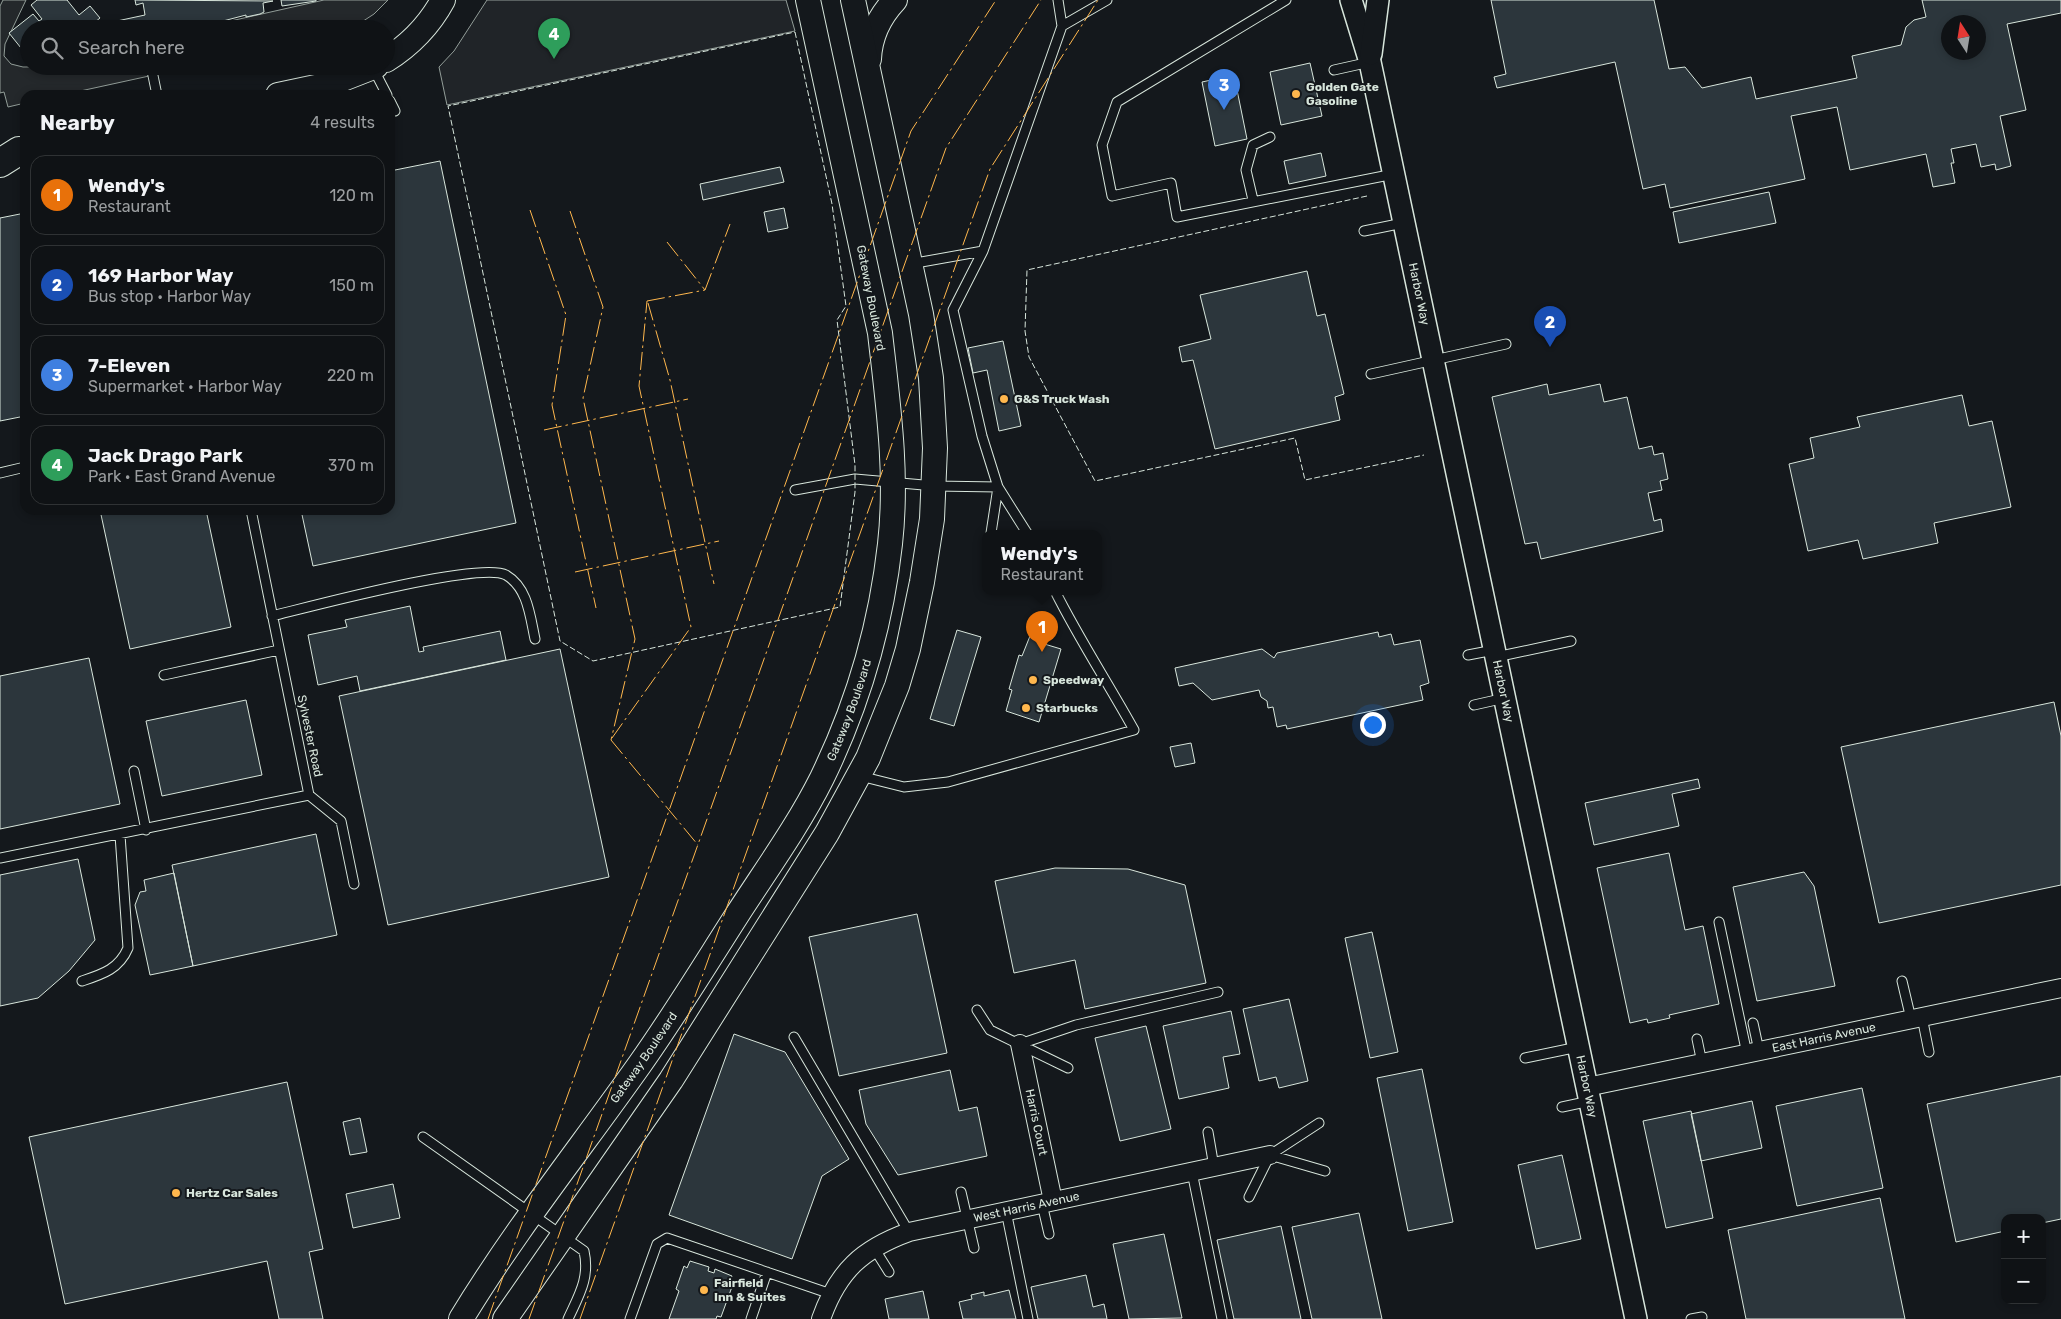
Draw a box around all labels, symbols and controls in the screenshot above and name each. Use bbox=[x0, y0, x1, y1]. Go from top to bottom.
north arrow bbox=[1941, 15, 1986, 60]
pin: 4 bbox=[538, 18, 570, 59]
search box bbox=[20, 20, 395, 75]
icon: search bbox=[38, 34, 66, 62]
text: Search here bbox=[78, 36, 185, 59]
pin: 3 bbox=[1208, 69, 1240, 110]
place label: Golden Gate Gasoline bbox=[1306, 80, 1379, 108]
marker: Golden Gate Gasoline bbox=[1290, 88, 1302, 100]
text: Nearby bbox=[40, 110, 115, 135]
text: 4 results bbox=[310, 113, 375, 132]
text: Wendy's bbox=[88, 174, 165, 197]
text: 1 bbox=[53, 186, 61, 205]
text: 120 m bbox=[329, 186, 374, 205]
text: Restaurant bbox=[88, 197, 171, 216]
street label: Gateway Boulevard bbox=[854, 244, 888, 352]
street label: Harbor Way bbox=[1406, 262, 1433, 327]
text: 169 Harbor Way bbox=[88, 264, 233, 287]
text: 2 bbox=[52, 276, 62, 295]
text: 150 m bbox=[329, 276, 374, 295]
text: Bus stop · Harbor Way bbox=[88, 287, 251, 306]
pin: 2 bbox=[1534, 306, 1566, 347]
text: 7-Eleven bbox=[88, 354, 170, 377]
text: 3 bbox=[52, 366, 62, 385]
text: 220 m bbox=[327, 366, 374, 385]
text: Supermarket · Harbor Way bbox=[88, 377, 282, 396]
place label: G&S Truck Wash bbox=[1014, 392, 1110, 406]
marker: G&S Truck Wash bbox=[998, 393, 1010, 405]
text: Jack Drago Park bbox=[88, 444, 243, 467]
text: 4 bbox=[52, 456, 62, 475]
text: 370 m bbox=[328, 456, 374, 475]
text: Park · East Grand Avenue bbox=[88, 467, 276, 486]
popup bbox=[982, 530, 1102, 595]
text: Wendy's bbox=[1001, 542, 1078, 565]
text: Restaurant bbox=[1001, 565, 1083, 584]
pin: 1 bbox=[1026, 611, 1058, 652]
street label: Gateway Boulevard bbox=[824, 658, 874, 763]
street label: Harbor Way bbox=[1490, 659, 1517, 724]
place label: Speedway bbox=[1043, 673, 1104, 687]
marker: Speedway bbox=[1027, 674, 1039, 686]
street label: Sylvester Road bbox=[294, 694, 326, 778]
place label: Starbucks bbox=[1036, 701, 1098, 715]
marker: Starbucks bbox=[1020, 702, 1032, 714]
your location bbox=[1360, 712, 1386, 738]
street label: Gateway Boulevard bbox=[607, 1010, 680, 1106]
street label: East Harris Avenue bbox=[1771, 1020, 1877, 1055]
street label: Harbor Way bbox=[1573, 1054, 1600, 1119]
street label: Harris Court bbox=[1023, 1088, 1050, 1157]
place label: Hertz Car Sales bbox=[186, 1186, 278, 1200]
marker: Hertz Car Sales bbox=[170, 1187, 182, 1199]
street label: West Harris Avenue bbox=[972, 1189, 1081, 1225]
map controls bbox=[2001, 1214, 2046, 1304]
button: + bbox=[2001, 1214, 2046, 1259]
button: − bbox=[2001, 1259, 2046, 1304]
place label: Fairfield Inn & Suites bbox=[714, 1276, 786, 1304]
marker: Fairfield Inn & Suites bbox=[698, 1284, 710, 1296]

